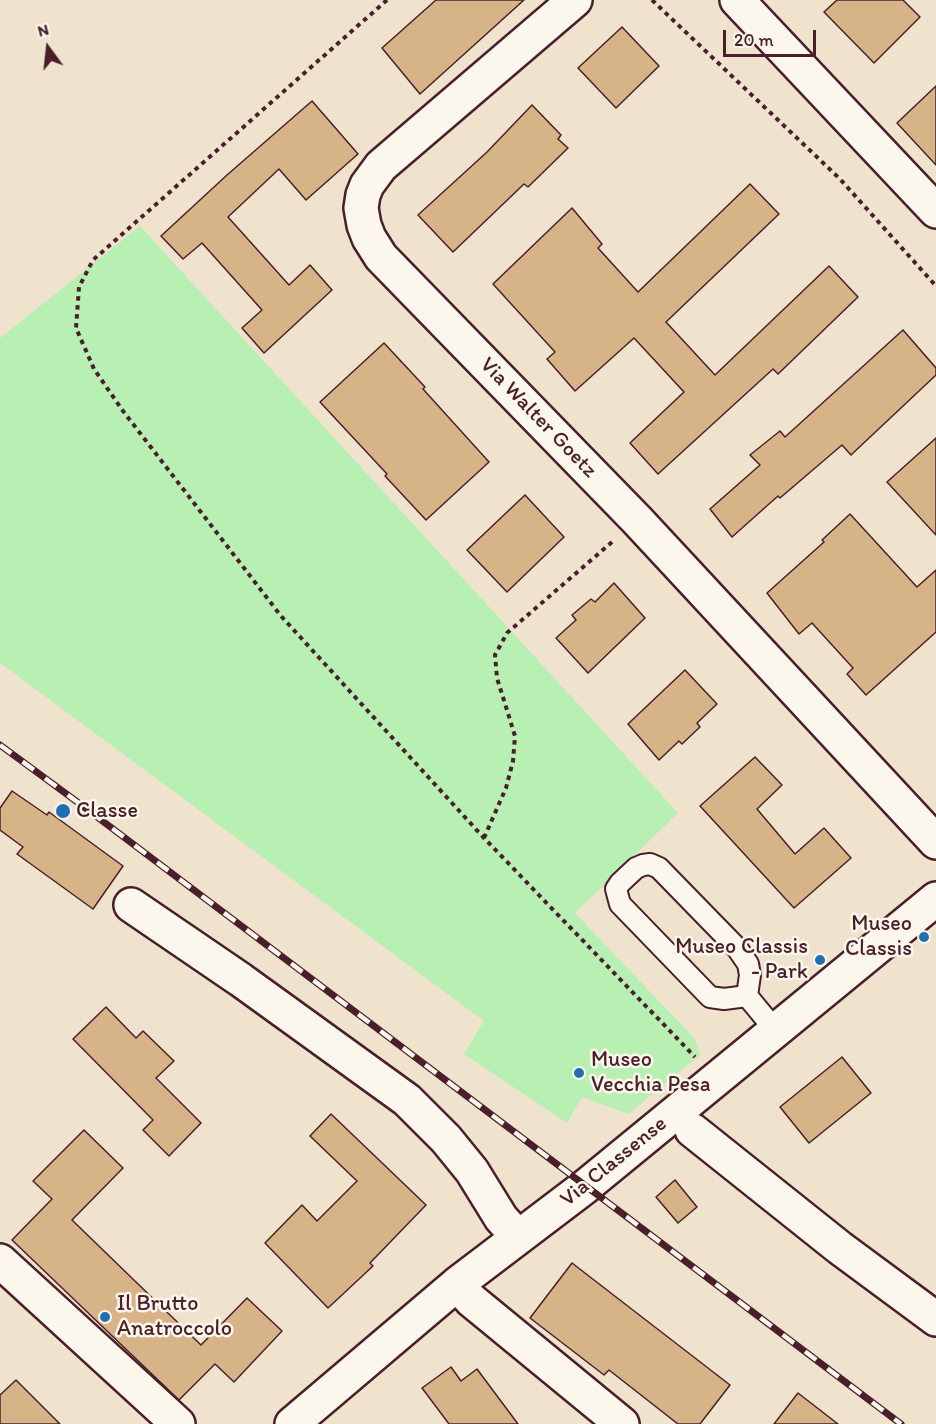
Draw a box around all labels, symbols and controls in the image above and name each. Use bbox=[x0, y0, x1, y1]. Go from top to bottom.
north arrow bbox=[18, 18, 78, 78]
scale bar bbox=[726, 18, 819, 56]
text: N bbox=[36, 20, 51, 41]
text: 20 m bbox=[734, 29, 774, 51]
street label: Via Walter Goetz bbox=[474, 352, 602, 484]
place label: Classe bbox=[76, 798, 138, 824]
marker: Classe bbox=[54, 802, 72, 820]
place label: Museo Classis bbox=[845, 911, 912, 962]
marker: Museo Classis bbox=[917, 930, 931, 944]
place label: Museo Classis - Park bbox=[675, 934, 808, 986]
marker: Museo Classis - Park bbox=[813, 953, 827, 967]
place label: Museo Vecchia Pesa bbox=[591, 1047, 711, 1098]
marker: Museo Vecchia Pesa bbox=[572, 1066, 586, 1080]
street label: Via Classense bbox=[556, 1111, 672, 1213]
place label: Il Brutto Anatroccolo bbox=[117, 1291, 232, 1342]
marker: Il Brutto Anatroccolo bbox=[98, 1310, 112, 1324]

